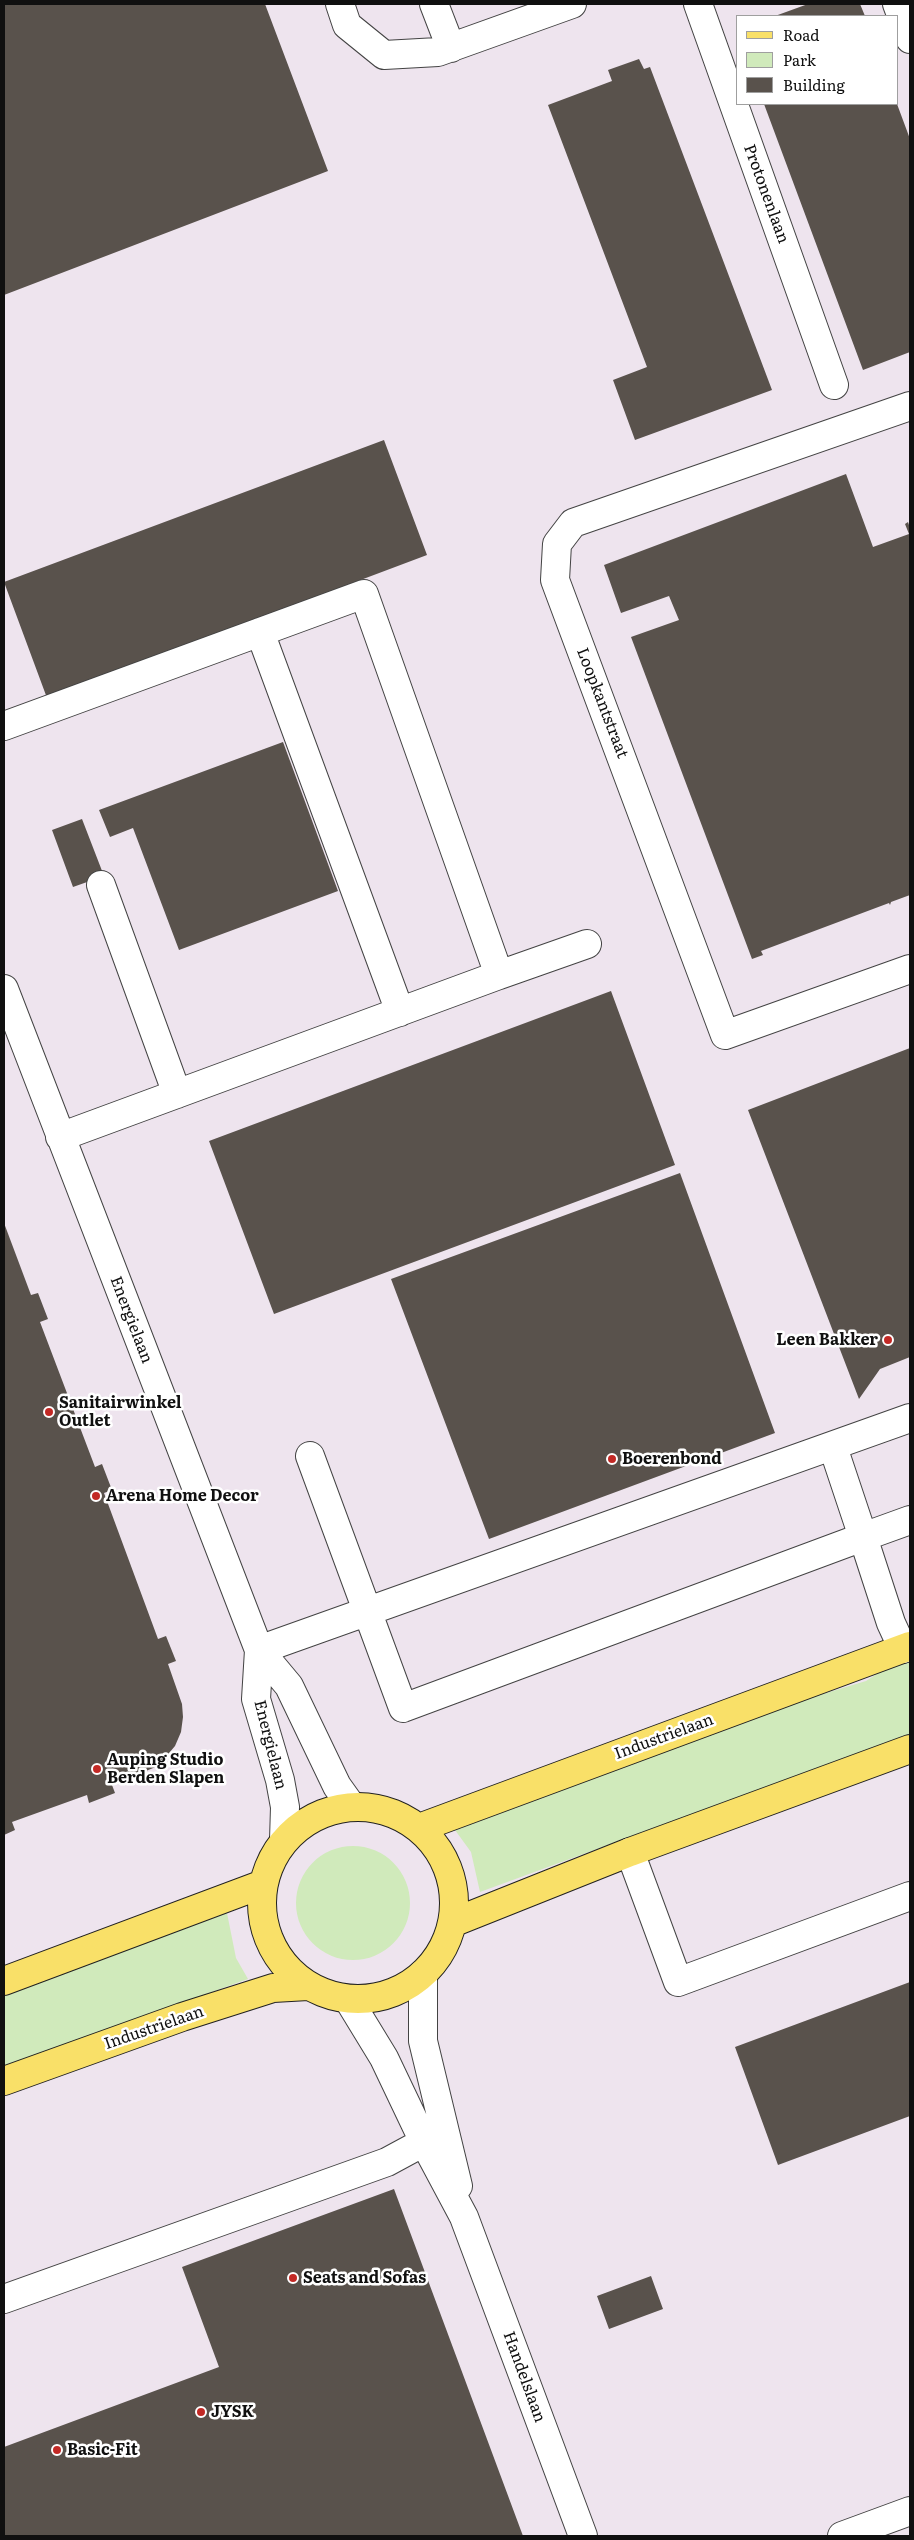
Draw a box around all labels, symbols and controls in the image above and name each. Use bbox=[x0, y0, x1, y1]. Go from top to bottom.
legend bbox=[736, 15, 899, 105]
text: Road bbox=[783, 23, 819, 46]
text: Park bbox=[783, 48, 816, 71]
text: Building bbox=[783, 73, 845, 96]
street label: Protonenlaan bbox=[739, 142, 793, 246]
street label: Loopkantstraat bbox=[572, 645, 632, 761]
street label: Energielaan bbox=[106, 1274, 156, 1366]
place label: Leen Bakker bbox=[776, 1330, 878, 1350]
marker: Leen Bakker bbox=[882, 1334, 894, 1346]
place label: Sanitairwinkel Outlet bbox=[59, 1393, 182, 1431]
marker: Sanitairwinkel Outlet bbox=[43, 1406, 55, 1418]
place label: Boerenbond bbox=[622, 1449, 722, 1469]
marker: Boerenbond bbox=[606, 1453, 618, 1465]
place label: Arena Home Decor bbox=[106, 1486, 259, 1506]
marker: Arena Home Decor bbox=[90, 1490, 102, 1502]
street label: Energielaan bbox=[250, 1698, 290, 1792]
street label: Industrielaan bbox=[612, 1710, 716, 1764]
place label: Auping Studio Berden Slapen bbox=[107, 1750, 224, 1788]
marker: Auping Studio Berden Slapen bbox=[91, 1763, 103, 1775]
street label: Industrielaan bbox=[102, 2002, 206, 2054]
place label: Seats and Sofas bbox=[303, 2268, 426, 2288]
marker: Seats and Sofas bbox=[287, 2272, 299, 2284]
street label: Handelslaan bbox=[499, 2329, 549, 2425]
place label: JYSK bbox=[211, 2402, 254, 2422]
marker: JYSK bbox=[195, 2406, 207, 2418]
place label: Basic-Fit bbox=[67, 2440, 138, 2460]
marker: Basic-Fit bbox=[51, 2444, 63, 2456]

